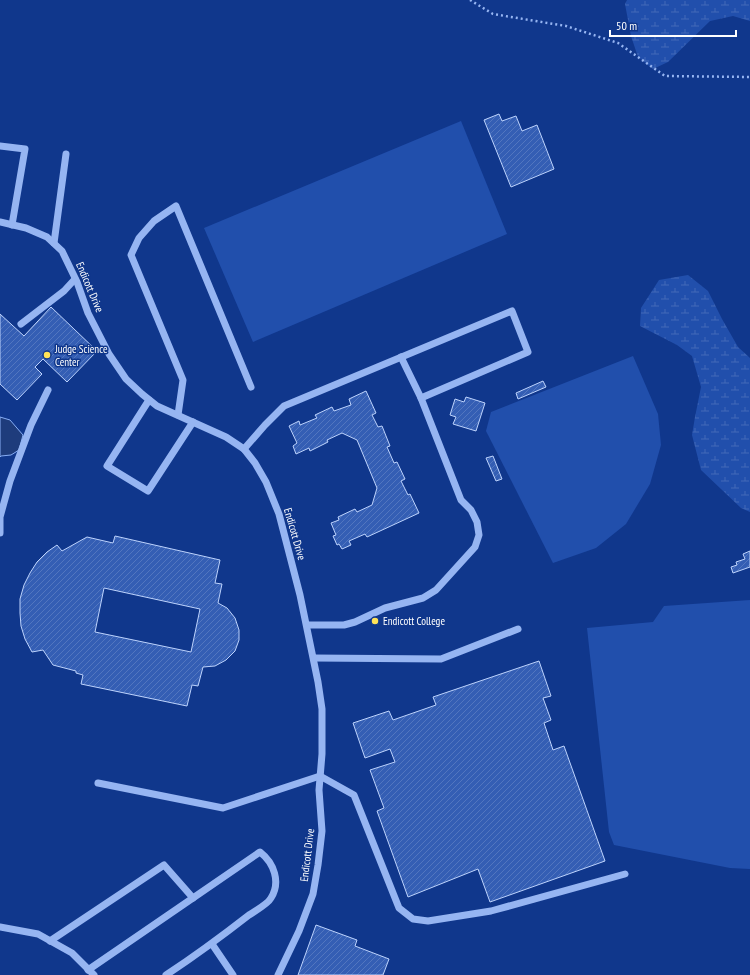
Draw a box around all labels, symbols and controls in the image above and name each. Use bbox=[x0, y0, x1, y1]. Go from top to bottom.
scale bar bbox=[610, 12, 736, 38]
text: 50 m bbox=[616, 18, 637, 33]
street label: Endicott Drive bbox=[73, 260, 107, 315]
place label: Judge Science Center bbox=[54, 342, 108, 369]
marker: Judge Science Center bbox=[42, 350, 52, 360]
street label: Endicott Drive bbox=[281, 506, 309, 562]
place label: Endicott College bbox=[383, 614, 445, 628]
marker: Endicott College bbox=[370, 616, 380, 626]
street label: Endicott Drive bbox=[297, 827, 317, 882]

